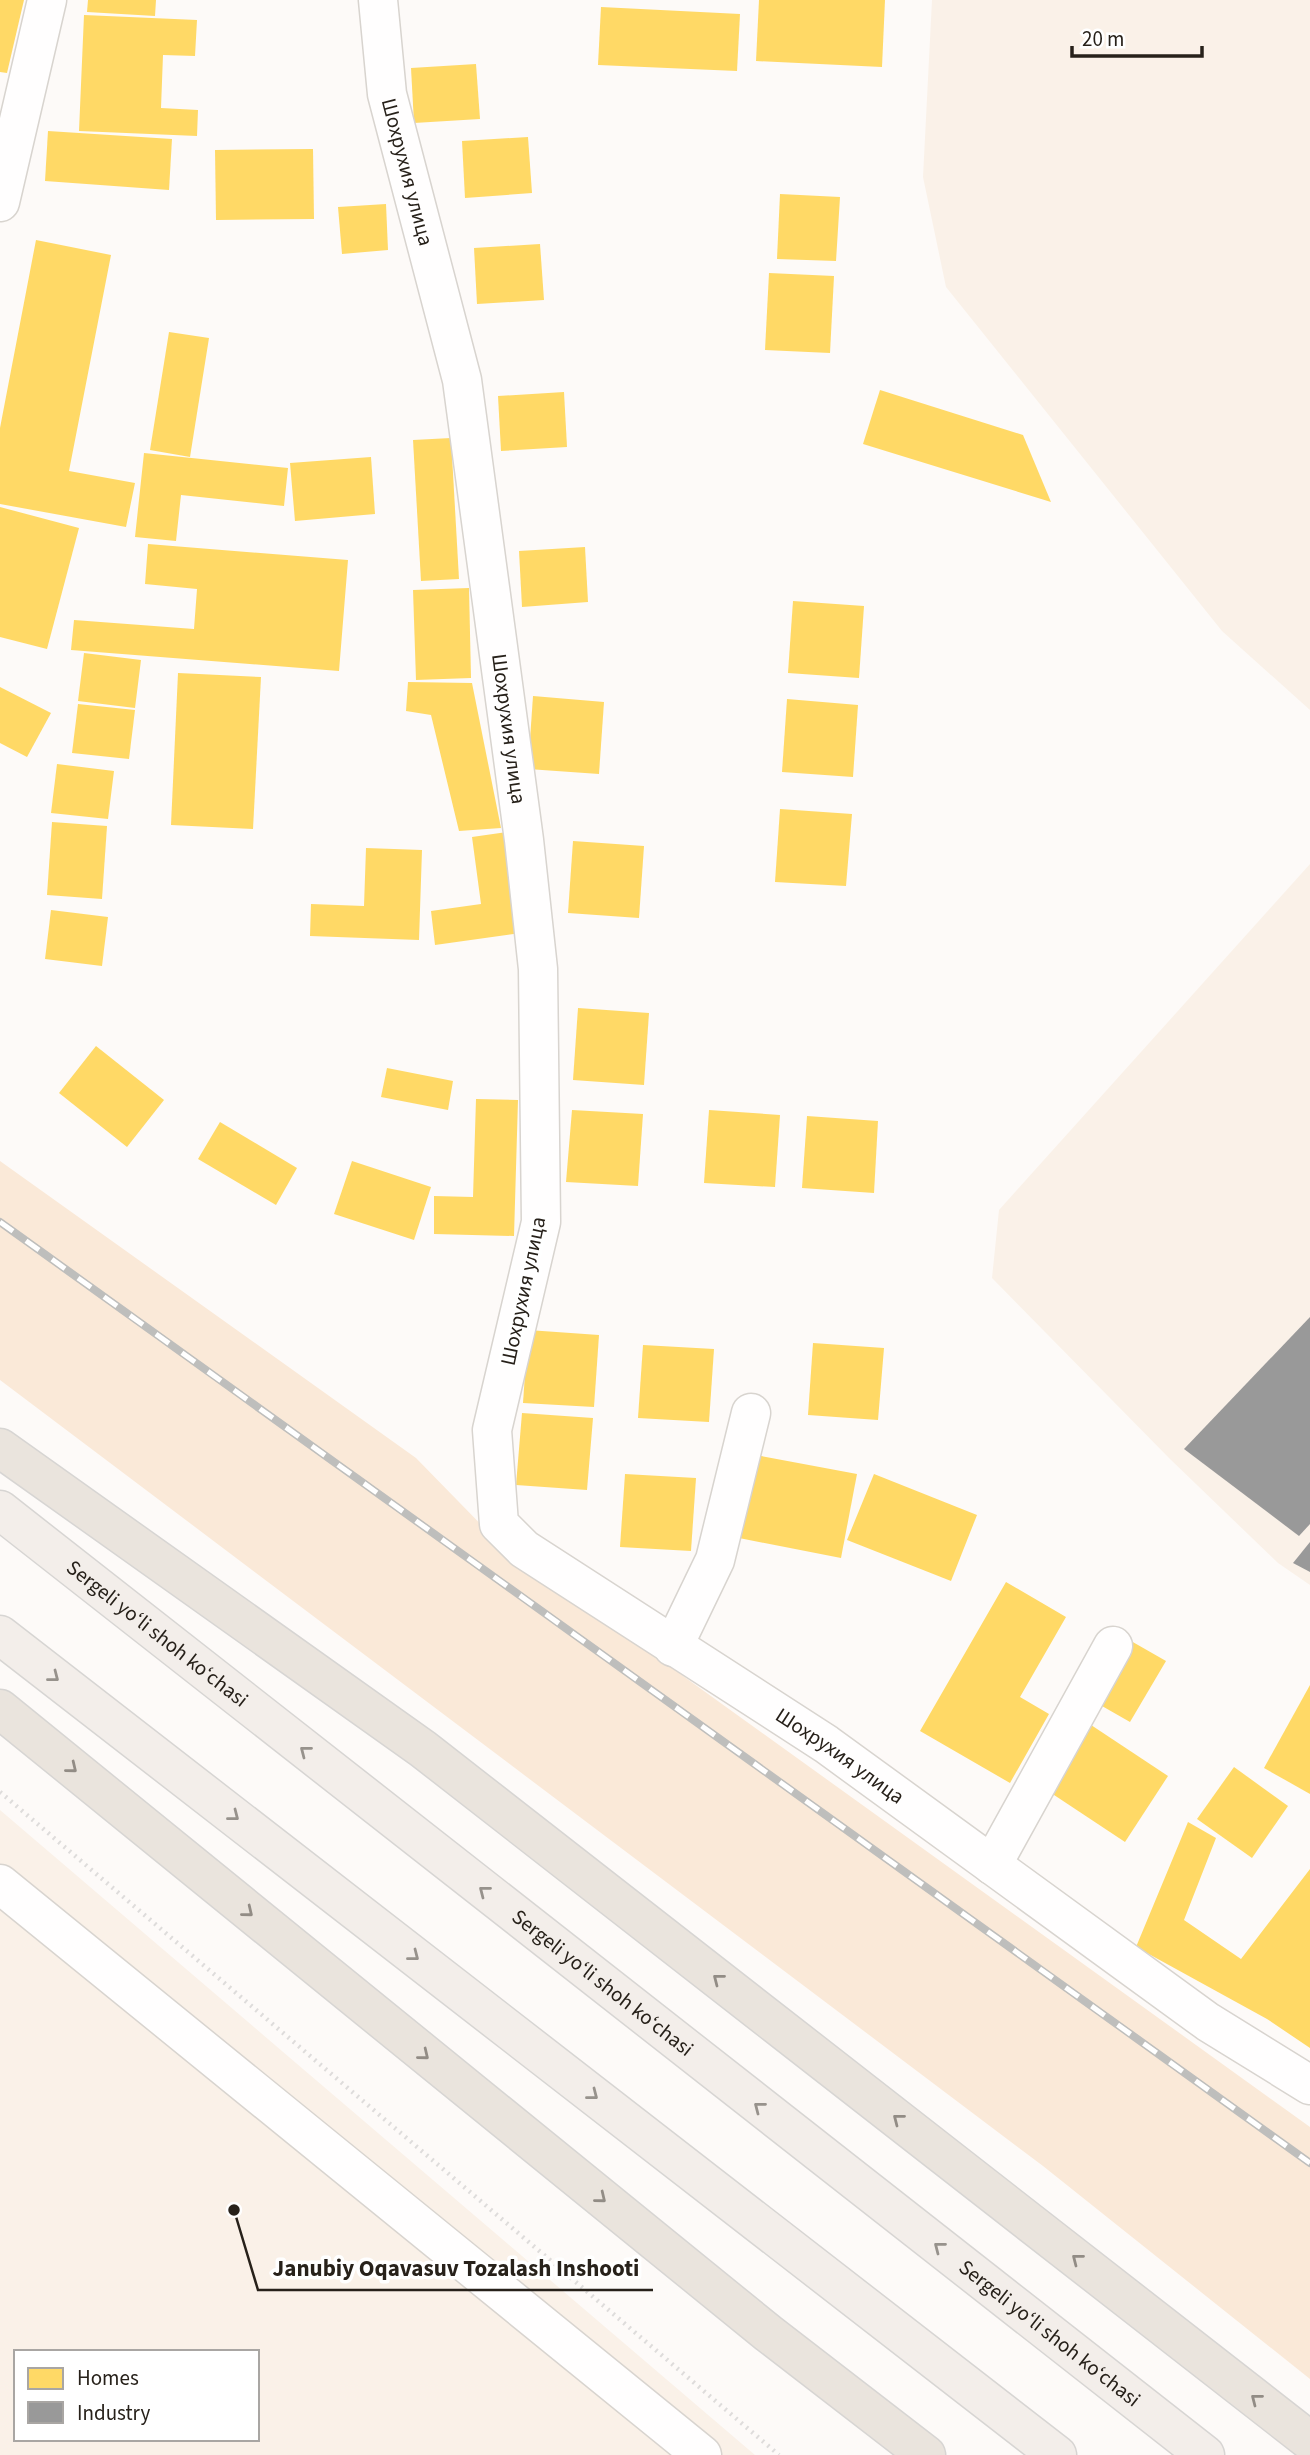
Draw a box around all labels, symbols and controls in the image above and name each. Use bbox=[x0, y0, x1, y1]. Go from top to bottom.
scale bar bbox=[1072, 14, 1202, 58]
text: 20 m bbox=[1082, 24, 1124, 54]
street label: Шохрухия улица bbox=[374, 95, 441, 249]
street label: Шохрухия улица bbox=[484, 652, 534, 806]
street label: Шохрухия улица bbox=[493, 1214, 553, 1368]
street label: Sergeli yo‘li shoh ko‘chasi bbox=[60, 1553, 255, 1714]
one-way arrow bbox=[46, 1668, 59, 1681]
street label: Шохрухия улица bbox=[770, 1700, 911, 1811]
one-way arrow bbox=[300, 1746, 313, 1759]
one-way arrow bbox=[64, 1759, 76, 1772]
one-way arrow bbox=[226, 1808, 238, 1821]
one-way arrow bbox=[479, 1887, 492, 1899]
street label: Sergeli yo‘li shoh ko‘chasi bbox=[506, 1902, 700, 2063]
one-way arrow bbox=[239, 1904, 252, 1916]
one-way arrow bbox=[406, 1947, 418, 1960]
one-way arrow bbox=[714, 1975, 726, 1988]
one-way arrow bbox=[416, 2047, 429, 2059]
one-way arrow bbox=[586, 2087, 598, 2100]
one-way arrow bbox=[755, 2103, 767, 2116]
one-way arrow bbox=[893, 2115, 905, 2128]
one-way arrow bbox=[593, 2190, 606, 2202]
one-way arrow bbox=[934, 2243, 946, 2256]
callout: Janubiy Oqavasuv Tozalash Inshooti bbox=[258, 2246, 653, 2290]
text: Janubiy Oqavasuv Tozalash Inshooti bbox=[273, 2252, 639, 2285]
street label: Sergeli yo‘li shoh ko‘chasi bbox=[953, 2252, 1147, 2414]
one-way arrow bbox=[1072, 2255, 1085, 2268]
legend bbox=[14, 2350, 259, 2441]
text: Homes bbox=[77, 2363, 139, 2393]
one-way arrow bbox=[1252, 2395, 1264, 2408]
text: Industry bbox=[77, 2398, 150, 2428]

